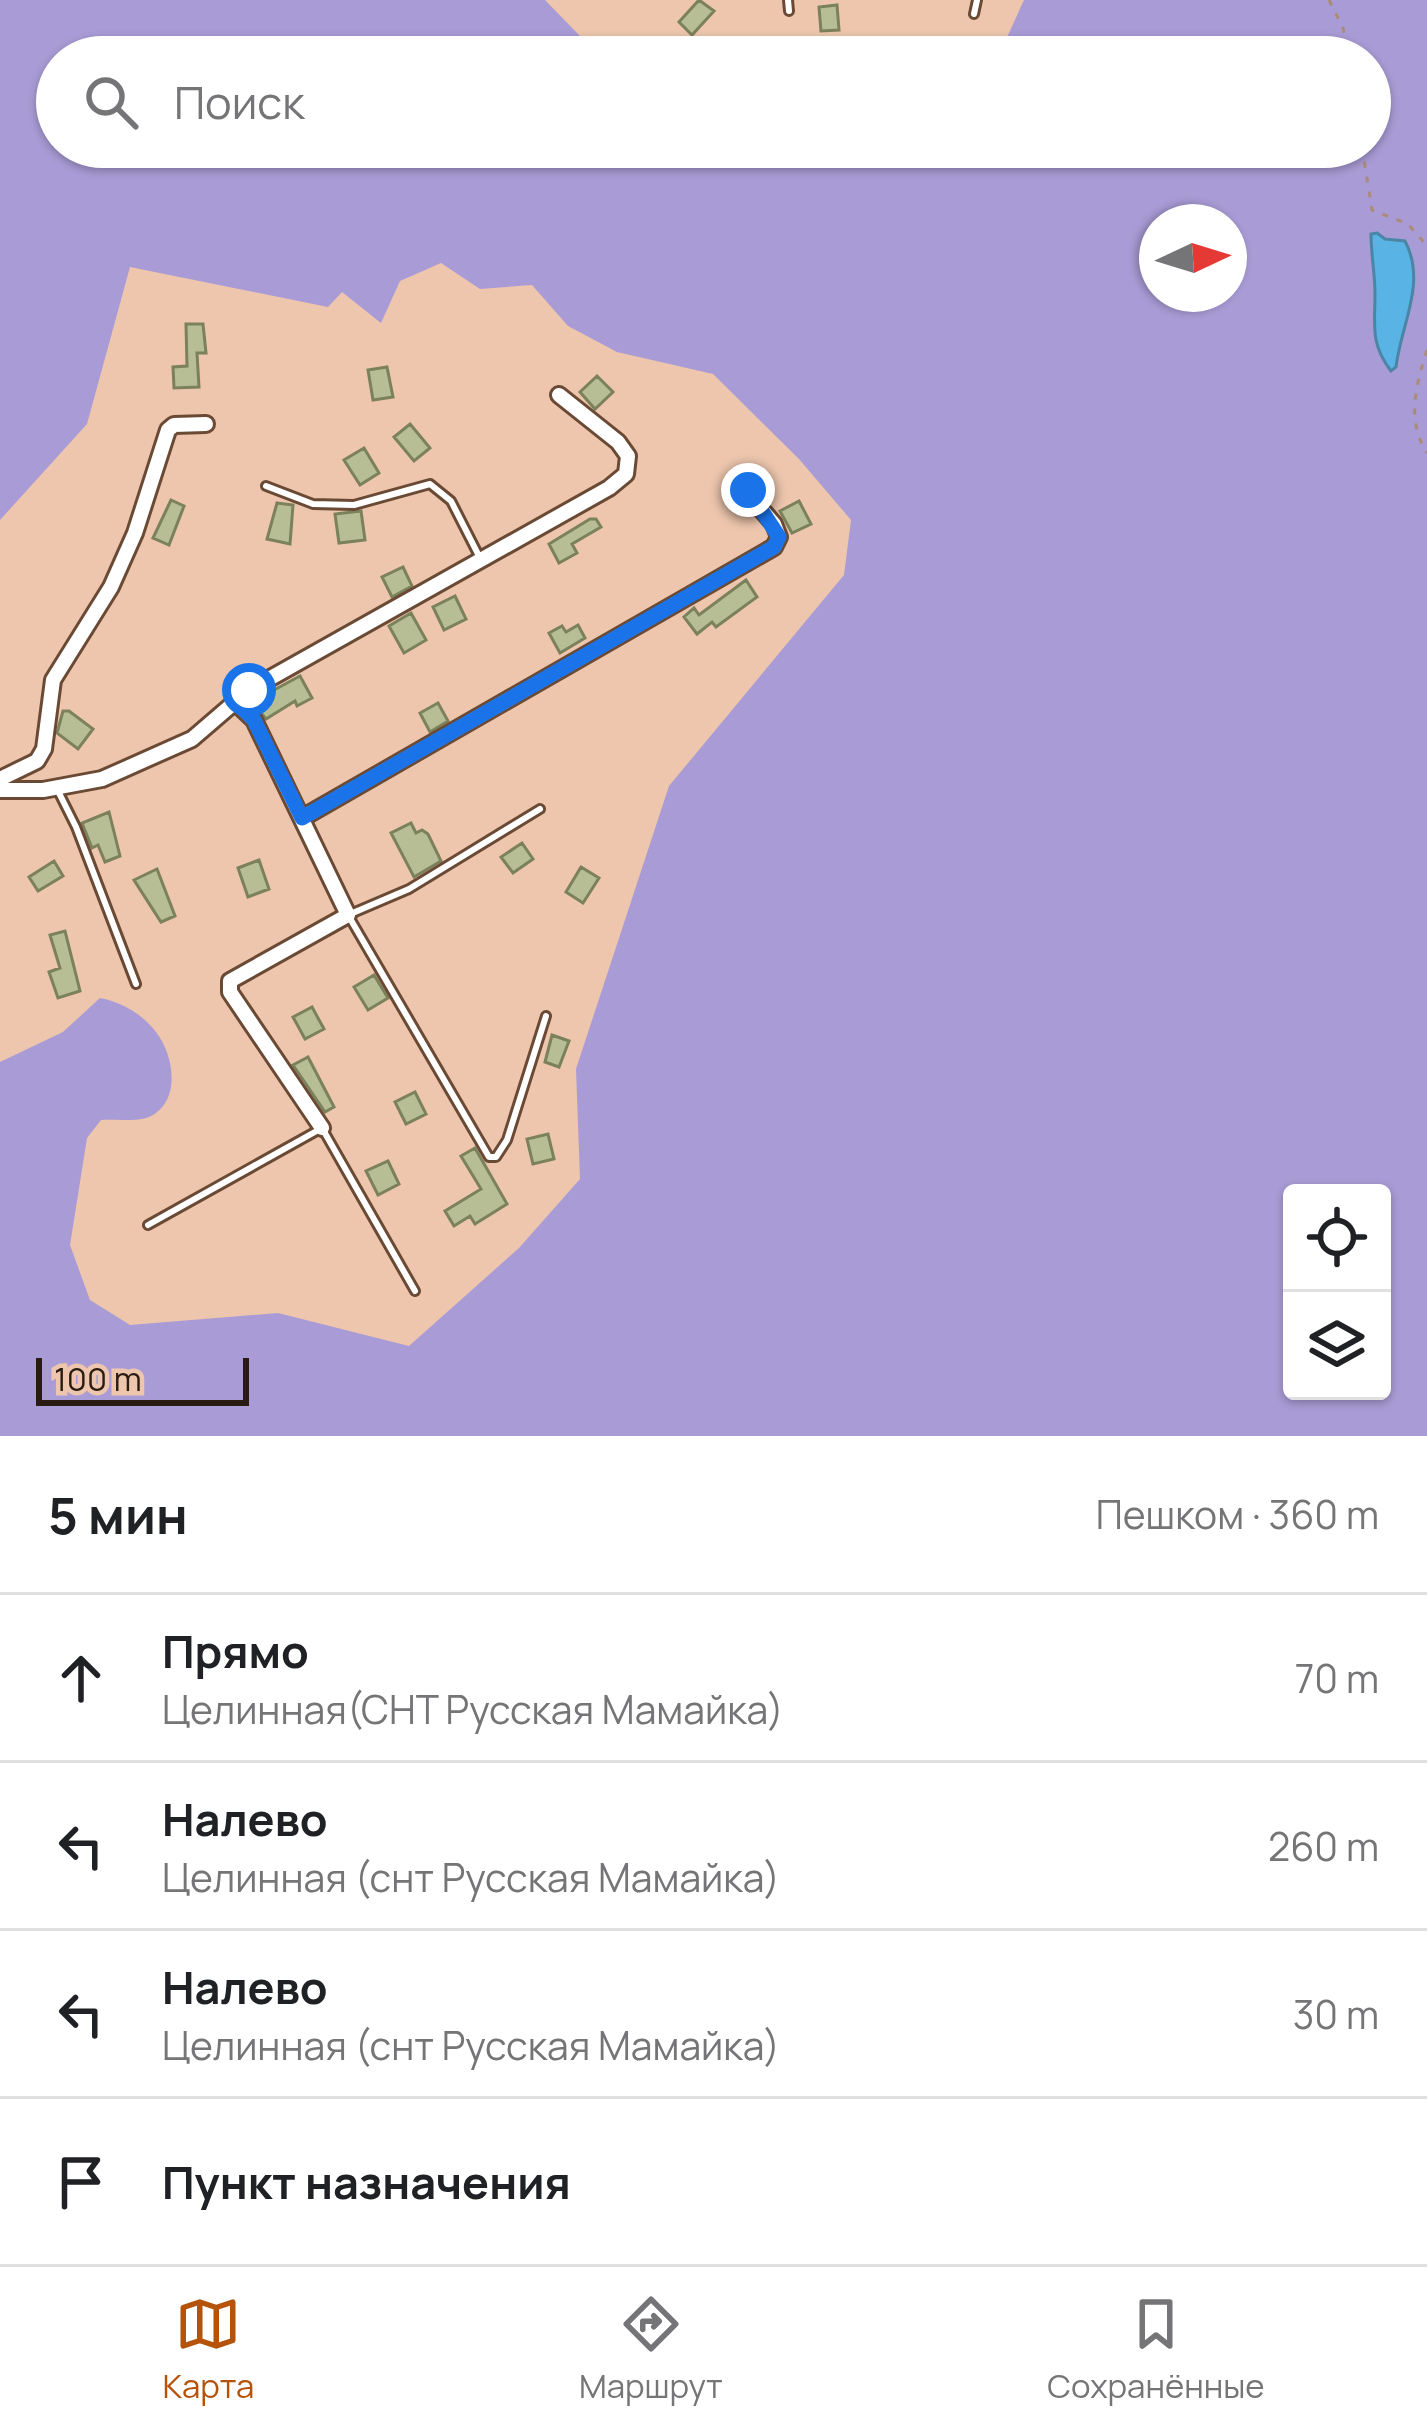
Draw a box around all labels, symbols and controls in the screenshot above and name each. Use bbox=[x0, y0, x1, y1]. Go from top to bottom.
search box bbox=[36, 36, 1391, 168]
icon: search bbox=[78, 69, 144, 135]
text: Поиск bbox=[174, 71, 305, 133]
north arrow bbox=[1139, 204, 1247, 312]
route end bbox=[721, 463, 775, 517]
route start bbox=[222, 663, 276, 717]
map controls bbox=[1283, 1184, 1391, 1400]
button: locate bbox=[1283, 1184, 1391, 1292]
button: layers bbox=[1283, 1292, 1391, 1400]
scale bar bbox=[36, 1352, 249, 1405]
text: 100 m bbox=[54, 1356, 142, 1401]
text: 5 мин bbox=[48, 1480, 188, 1549]
text: Пешком · 360 m bbox=[1096, 1487, 1379, 1541]
text: Прямо bbox=[162, 1620, 309, 1682]
icon: ahead bbox=[48, 1645, 114, 1711]
text: 70 m bbox=[1295, 1651, 1379, 1705]
text: Целинная(СНТ Русская Мамайка) bbox=[162, 1682, 784, 1736]
text: Налево bbox=[162, 1788, 328, 1850]
icon: left bbox=[48, 1813, 114, 1879]
text: 260 m bbox=[1268, 1819, 1379, 1873]
text: Целинная (снт Русская Мамайка) bbox=[162, 1850, 780, 1904]
text: Налево bbox=[162, 1956, 328, 2018]
icon: left bbox=[48, 1981, 114, 2047]
text: 30 m bbox=[1293, 1987, 1379, 2041]
text: Целинная (снт Русская Мамайка) bbox=[162, 2018, 780, 2072]
icon: arrive bbox=[48, 2149, 114, 2215]
text: Пункт назначения bbox=[162, 2151, 571, 2213]
tab: Карта bbox=[162, 2291, 254, 2408]
tab: Маршрут bbox=[579, 2291, 723, 2408]
tab: Сохранённые bbox=[1047, 2291, 1265, 2408]

